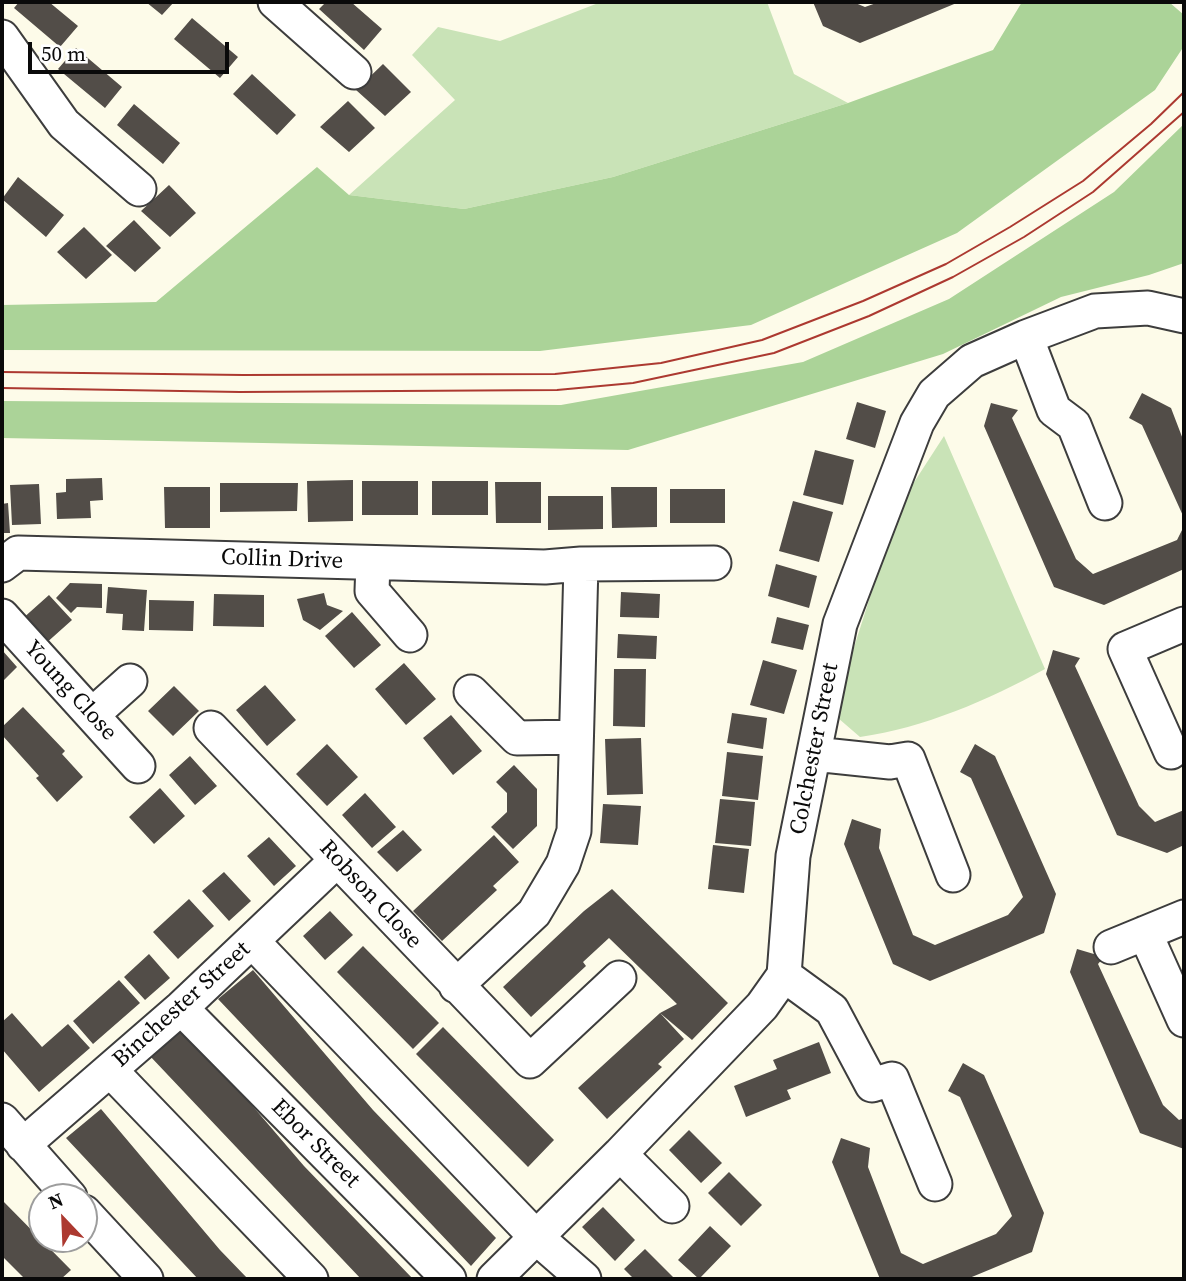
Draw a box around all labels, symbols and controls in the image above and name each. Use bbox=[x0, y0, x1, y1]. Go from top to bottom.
scale bar bbox=[32, 28, 233, 72]
text: 50 m bbox=[41, 39, 86, 68]
street label: Collin Drive bbox=[220, 544, 344, 576]
street label: Young Close bbox=[18, 635, 122, 747]
street label: Colchester Street bbox=[785, 661, 845, 837]
street label: Robson Close bbox=[313, 835, 427, 955]
street label: Binchester Street bbox=[108, 936, 256, 1074]
street label: Ebor Street bbox=[265, 1094, 365, 1194]
north arrow bbox=[28, 1183, 98, 1253]
text: N bbox=[44, 1186, 67, 1215]

